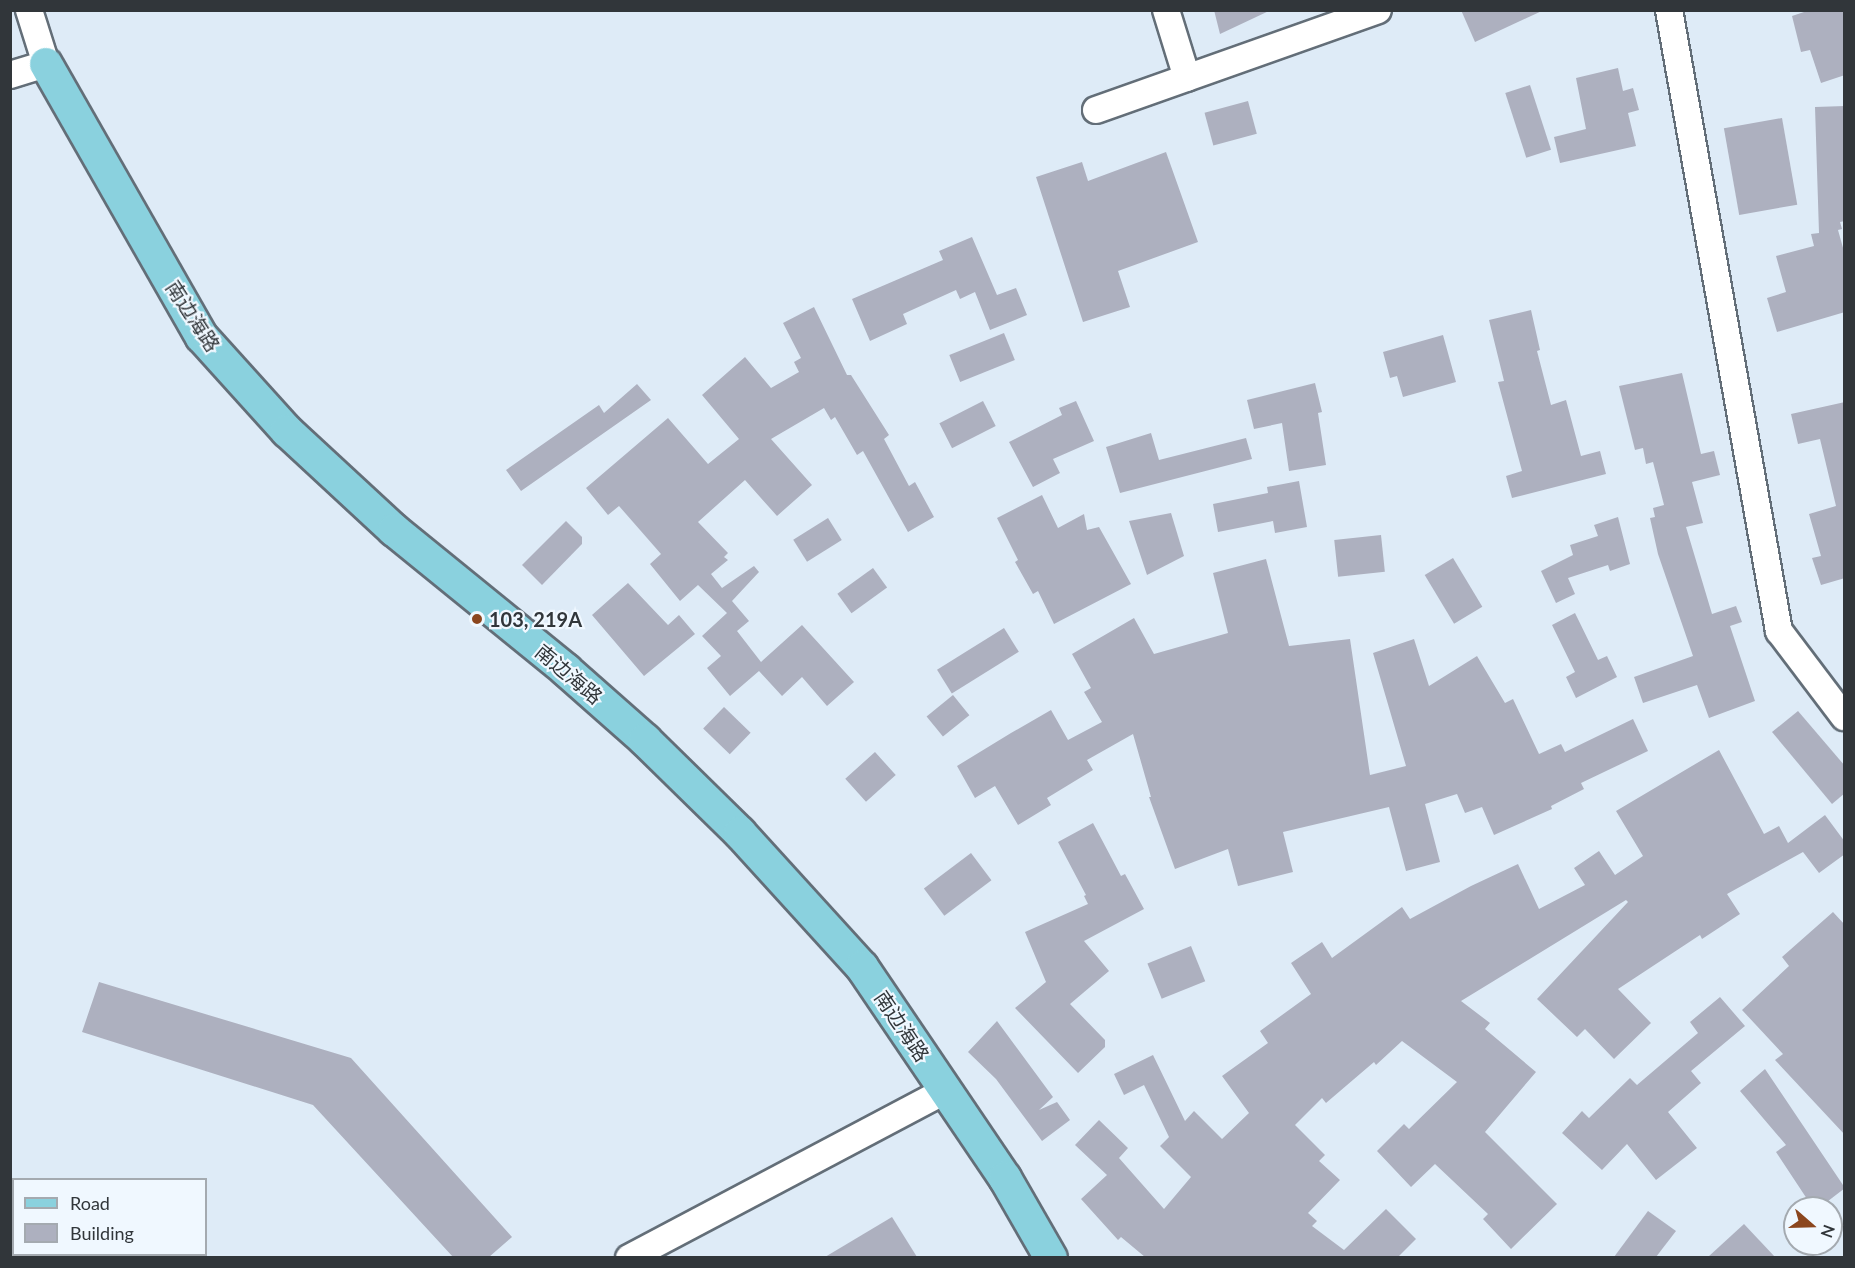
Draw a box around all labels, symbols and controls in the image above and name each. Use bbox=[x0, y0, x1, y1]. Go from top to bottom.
street label: 南边海路 bbox=[161, 276, 225, 356]
place label: 103, 219A bbox=[489, 607, 582, 631]
marker: 103, 219A bbox=[470, 612, 484, 626]
street label: 南边海路 bbox=[531, 639, 607, 709]
street label: 南边海路 bbox=[870, 986, 934, 1066]
legend bbox=[12, 1178, 207, 1256]
text: Road bbox=[70, 1192, 110, 1214]
north arrow bbox=[1783, 1196, 1843, 1256]
text: Building bbox=[70, 1222, 134, 1244]
text: N bbox=[1817, 1223, 1840, 1241]

